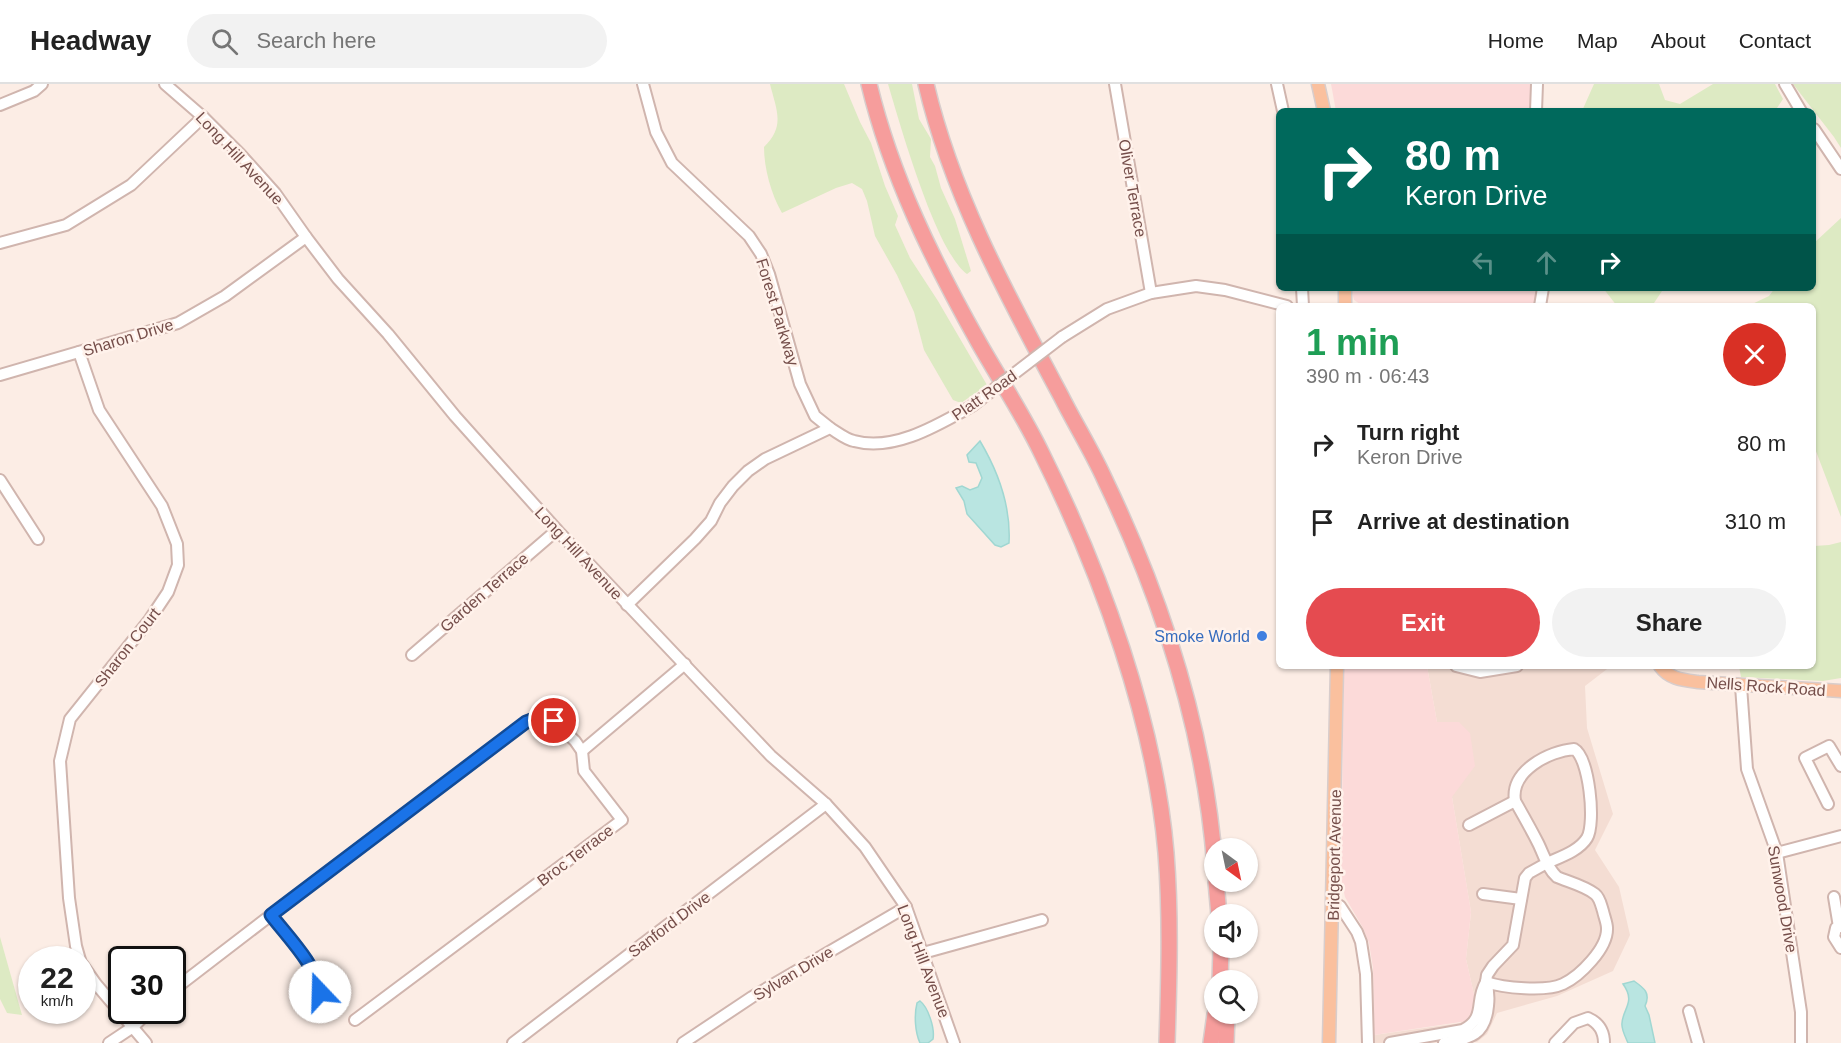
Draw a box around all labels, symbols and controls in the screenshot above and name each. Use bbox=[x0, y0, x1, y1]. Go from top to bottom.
search box bbox=[187, 14, 607, 68]
text: Headway bbox=[30, 25, 151, 56]
icon: search bbox=[208, 25, 241, 58]
text: Search here bbox=[256, 28, 376, 53]
text: Home bbox=[1488, 29, 1544, 52]
text: Map bbox=[1577, 29, 1618, 52]
text: About bbox=[1651, 29, 1706, 52]
text: Contact bbox=[1739, 29, 1811, 52]
street label: Long Hill Avenue bbox=[193, 109, 287, 208]
icon: right bbox=[1306, 132, 1384, 210]
text: 80 m bbox=[1405, 132, 1501, 179]
street label: Oliver Terrace bbox=[1116, 138, 1150, 239]
text: Keron Drive bbox=[1405, 181, 1548, 211]
icon: left bbox=[1467, 246, 1500, 279]
icon: ahead bbox=[1530, 246, 1563, 279]
icon: right bbox=[1593, 246, 1626, 279]
street label: Forest Parkway bbox=[753, 257, 802, 368]
street label: Sharon Drive bbox=[81, 316, 175, 359]
text: 1 min bbox=[1306, 322, 1400, 363]
button: close bbox=[1723, 323, 1786, 386]
text: 390 m · 06:43 bbox=[1306, 365, 1429, 387]
street label: Platt Road bbox=[949, 367, 1020, 424]
text: Turn right bbox=[1357, 420, 1459, 445]
icon: right bbox=[1306, 428, 1339, 461]
text: 80 m bbox=[1737, 431, 1786, 456]
text: Keron Drive bbox=[1357, 446, 1463, 468]
street label: Long Hill Avenue bbox=[532, 504, 626, 603]
icon: arrive bbox=[1306, 506, 1339, 539]
text: Arrive at destination bbox=[1357, 509, 1570, 534]
text: 310 m bbox=[1725, 509, 1786, 534]
street label: Garden Terrace bbox=[437, 550, 532, 635]
button: Exit bbox=[1306, 588, 1540, 657]
button: Share bbox=[1552, 588, 1786, 657]
street label: Sharon Court bbox=[91, 604, 164, 690]
place label: Smoke World bbox=[1154, 628, 1250, 645]
marker: Smoke World bbox=[1255, 629, 1269, 643]
street label: Nells Rock Road bbox=[1706, 674, 1826, 699]
pin bbox=[528, 695, 579, 746]
icon: arrive bbox=[537, 704, 570, 737]
street label: Bridgeport Avenue bbox=[1325, 789, 1344, 921]
street label: Broc Terrace bbox=[534, 821, 617, 889]
north arrow bbox=[1204, 838, 1258, 892]
map controls bbox=[1204, 838, 1258, 1024]
street label: Sunwood Drive bbox=[1765, 844, 1800, 954]
street label: Sanford Drive bbox=[625, 888, 714, 961]
street label: Long Hill Avenue bbox=[894, 902, 953, 1020]
button: sound bbox=[1204, 904, 1258, 958]
street label: Sylvan Drive bbox=[750, 943, 836, 1004]
speed limit sign: 30 bbox=[108, 946, 186, 1024]
position arrow bbox=[288, 960, 352, 1024]
text: 22 bbox=[40, 961, 74, 994]
button: search bbox=[1204, 970, 1258, 1024]
text: km/h bbox=[41, 992, 73, 1009]

